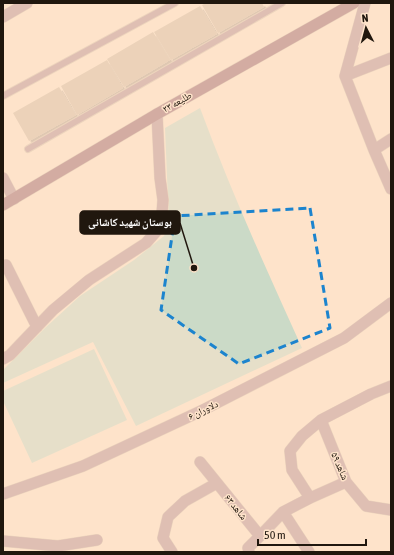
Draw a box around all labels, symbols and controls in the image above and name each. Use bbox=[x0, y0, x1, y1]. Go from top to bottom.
north arrow bbox=[346, 8, 386, 48]
text: N bbox=[361, 12, 369, 24]
street label: طلیعه ۲۳ bbox=[160, 89, 194, 115]
callout: بوستان شهید کاشانی bbox=[80, 211, 180, 234]
text: بوستان شهید کاشانی bbox=[88, 216, 172, 230]
street label: دلاوران ۶ bbox=[186, 398, 220, 423]
street label: شاهد ۵۹ bbox=[329, 450, 351, 482]
street label: شاهد ۶۳ bbox=[223, 492, 250, 522]
scale bar bbox=[258, 521, 366, 547]
text: 50 m bbox=[264, 528, 286, 542]

